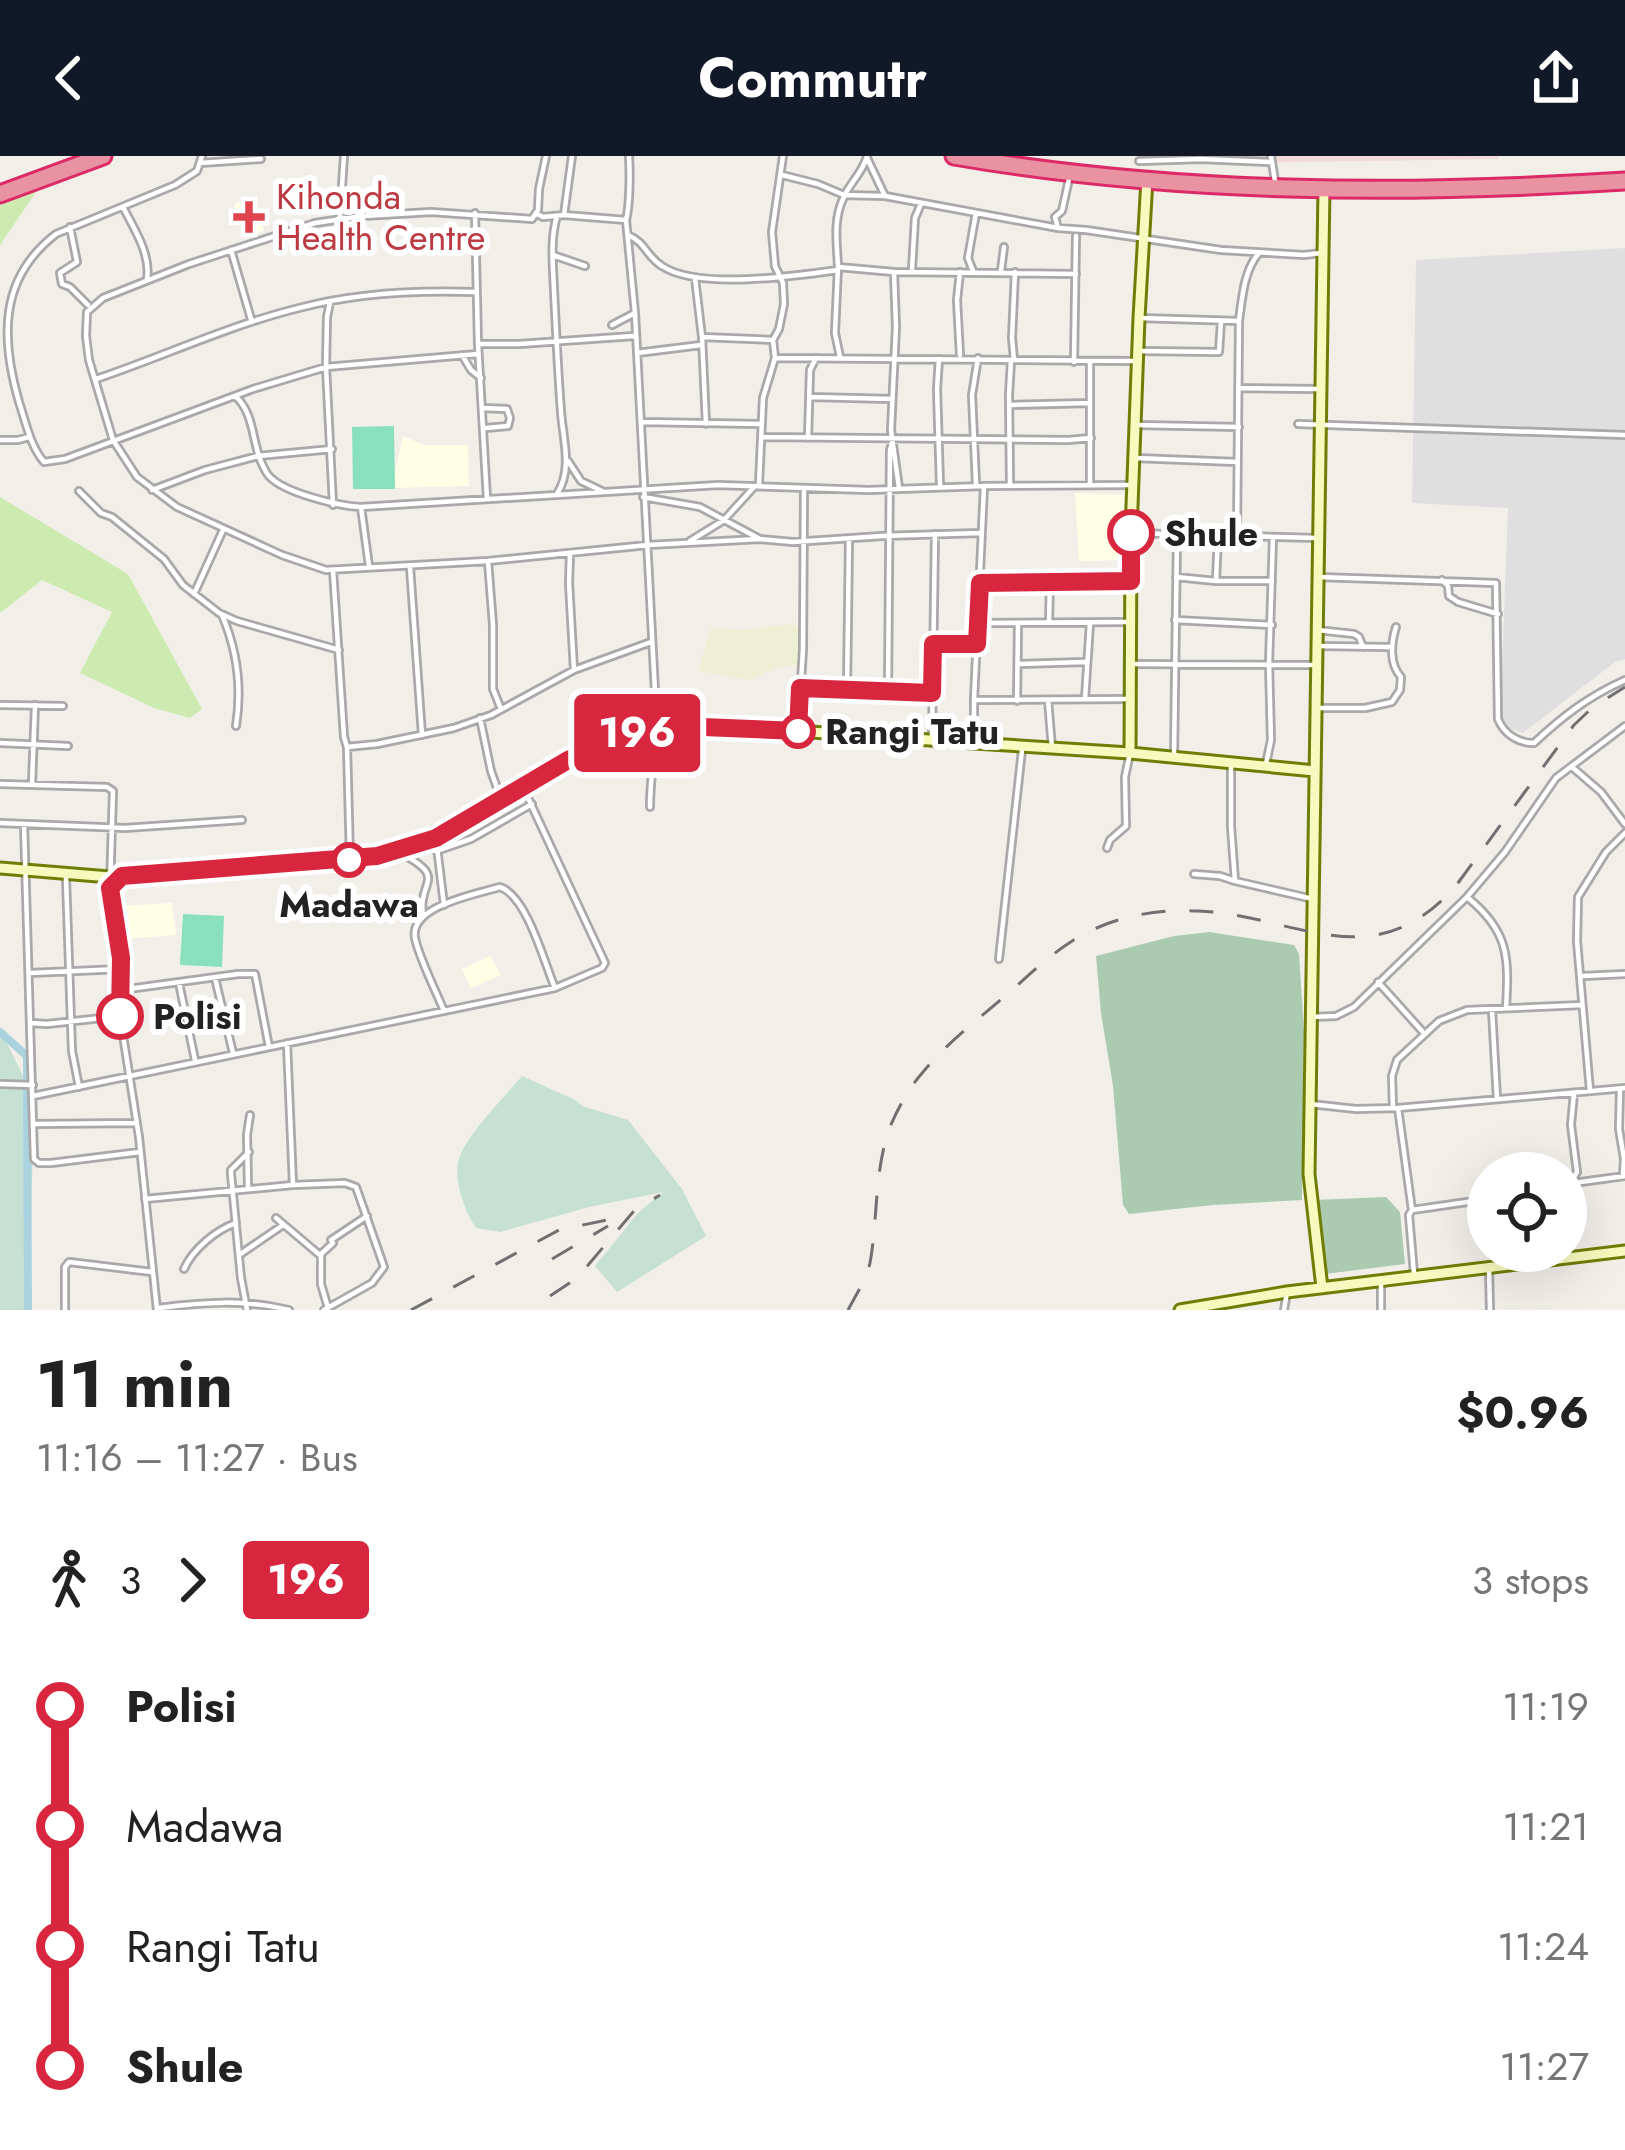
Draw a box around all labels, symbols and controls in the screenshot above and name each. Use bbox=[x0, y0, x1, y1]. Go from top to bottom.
text: Commutr bbox=[698, 39, 927, 117]
icon: back bbox=[36, 45, 102, 111]
icon: share bbox=[1523, 45, 1589, 111]
place label: Kihonda Health Centre bbox=[276, 170, 485, 263]
marker: Kihonda Health Centre bbox=[233, 201, 265, 233]
place label: Shule bbox=[1164, 507, 1258, 559]
marker: Shule bbox=[1109, 511, 1153, 555]
line badge: 196 bbox=[568, 694, 706, 772]
text: 196 bbox=[598, 702, 676, 763]
place label: Rangi Tatu bbox=[825, 705, 999, 757]
marker: Rangi Tatu bbox=[782, 715, 814, 747]
marker: Madawa bbox=[333, 844, 365, 876]
place label: Madawa bbox=[279, 878, 419, 930]
place label: Polisi bbox=[153, 990, 242, 1042]
marker: Polisi bbox=[98, 994, 142, 1038]
map controls bbox=[1467, 1152, 1587, 1272]
button: locate bbox=[1467, 1152, 1587, 1272]
text: 11 min bbox=[36, 1336, 233, 1432]
text: $0.96 bbox=[1457, 1380, 1589, 1445]
text: 11:16 – 11:27 · Bus bbox=[36, 1429, 358, 1486]
icon: walk bbox=[36, 1547, 102, 1613]
icon: forward bbox=[159, 1547, 225, 1613]
text: 196 bbox=[267, 1549, 345, 1610]
text: 3 bbox=[120, 1552, 141, 1609]
text: 3 stops bbox=[1472, 1552, 1589, 1609]
text: Polisi bbox=[126, 1674, 237, 1739]
text: 11:19 bbox=[1502, 1678, 1589, 1735]
text: Madawa bbox=[126, 1794, 283, 1859]
text: 11:21 bbox=[1502, 1798, 1589, 1855]
text: Rangi Tatu bbox=[126, 1914, 320, 1979]
text: 11:24 bbox=[1497, 1918, 1589, 1975]
text: Shule bbox=[126, 2034, 244, 2099]
text: 11:27 bbox=[1500, 2038, 1589, 2095]

